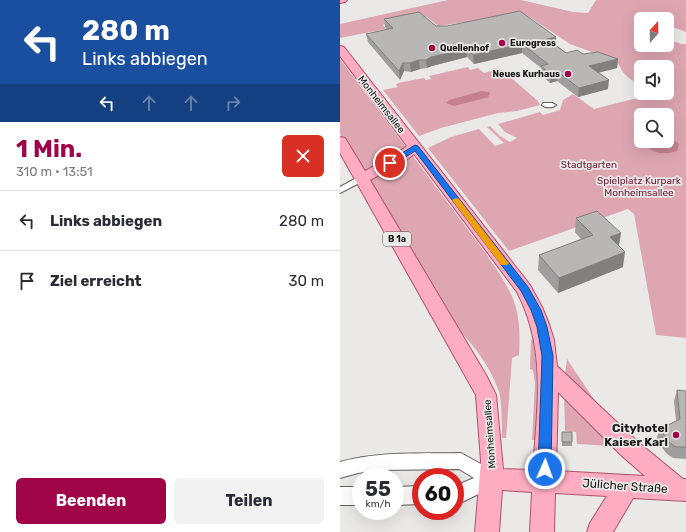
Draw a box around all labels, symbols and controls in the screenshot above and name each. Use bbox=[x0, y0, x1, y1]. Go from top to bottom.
north arrow bbox=[634, 12, 674, 52]
map controls bbox=[634, 12, 674, 148]
text: 280 m bbox=[82, 14, 170, 47]
icon: left bbox=[16, 16, 68, 68]
marker: Eurogress bbox=[497, 38, 507, 48]
place label: Eurogress bbox=[510, 38, 556, 49]
marker: Quellenhof bbox=[427, 43, 437, 53]
place label: Quellenhof bbox=[440, 43, 489, 53]
text: Links abbiegen bbox=[82, 48, 208, 70]
button: sound bbox=[634, 60, 674, 100]
place label: Neues Kurhaus bbox=[493, 69, 560, 79]
marker: Neues Kurhaus bbox=[563, 69, 573, 79]
street label: Monheimsallee bbox=[355, 74, 408, 136]
icon: left bbox=[96, 92, 118, 114]
icon: ahead bbox=[138, 92, 160, 114]
icon: ahead bbox=[180, 92, 202, 114]
icon: right bbox=[222, 92, 244, 114]
button: search bbox=[634, 108, 674, 148]
text: 1 Min. bbox=[16, 135, 82, 163]
button: close bbox=[282, 135, 324, 177]
pin bbox=[373, 146, 407, 180]
icon: arrive bbox=[379, 152, 401, 174]
park label: Stadtgarten bbox=[561, 159, 617, 171]
text: 310 m · 13:51 bbox=[16, 164, 93, 179]
park label: Spielplatz Kurpark Monheimsallee bbox=[597, 175, 682, 199]
icon: left bbox=[16, 210, 38, 232]
text: Links abbiegen bbox=[50, 212, 162, 230]
text: 280 m bbox=[279, 212, 324, 230]
road number: B 1a bbox=[383, 232, 411, 246]
icon: arrive bbox=[16, 270, 38, 292]
text: Ziel erreicht bbox=[50, 272, 142, 290]
text: 30 m bbox=[288, 272, 324, 290]
street label: Monheimsallee bbox=[482, 398, 498, 469]
place label: Cityhotel Kaiser Karl bbox=[604, 421, 668, 449]
marker: Cityhotel Kaiser Karl bbox=[671, 430, 681, 440]
position arrow bbox=[524, 448, 566, 490]
speed limit sign: 60 bbox=[412, 468, 464, 520]
street label: Jülicher Straße bbox=[582, 476, 668, 496]
text: 55 bbox=[365, 477, 391, 501]
button: Beenden bbox=[16, 478, 166, 524]
button: Teilen bbox=[174, 478, 324, 524]
text: km/h bbox=[366, 498, 390, 510]

